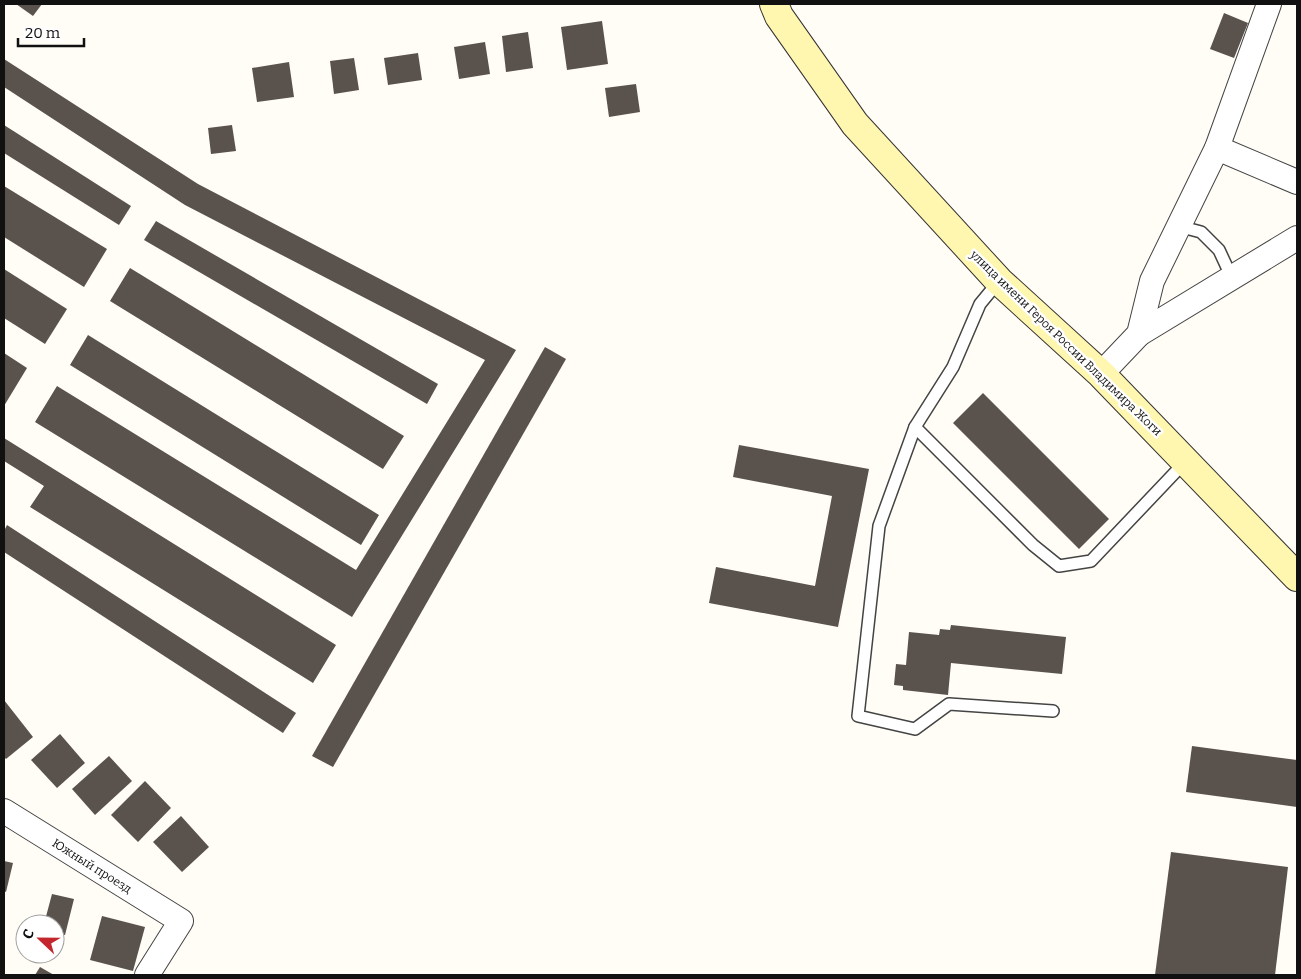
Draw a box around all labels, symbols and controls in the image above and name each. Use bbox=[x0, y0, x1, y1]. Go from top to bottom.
scale bar bbox=[18, 15, 84, 47]
text: 20 m bbox=[25, 24, 61, 42]
street label: улица имени Героя России Владимира Жоги bbox=[967, 247, 1165, 439]
street label: Южный проезд bbox=[50, 836, 134, 896]
north arrow bbox=[15, 914, 65, 964]
text: С bbox=[19, 927, 38, 942]

